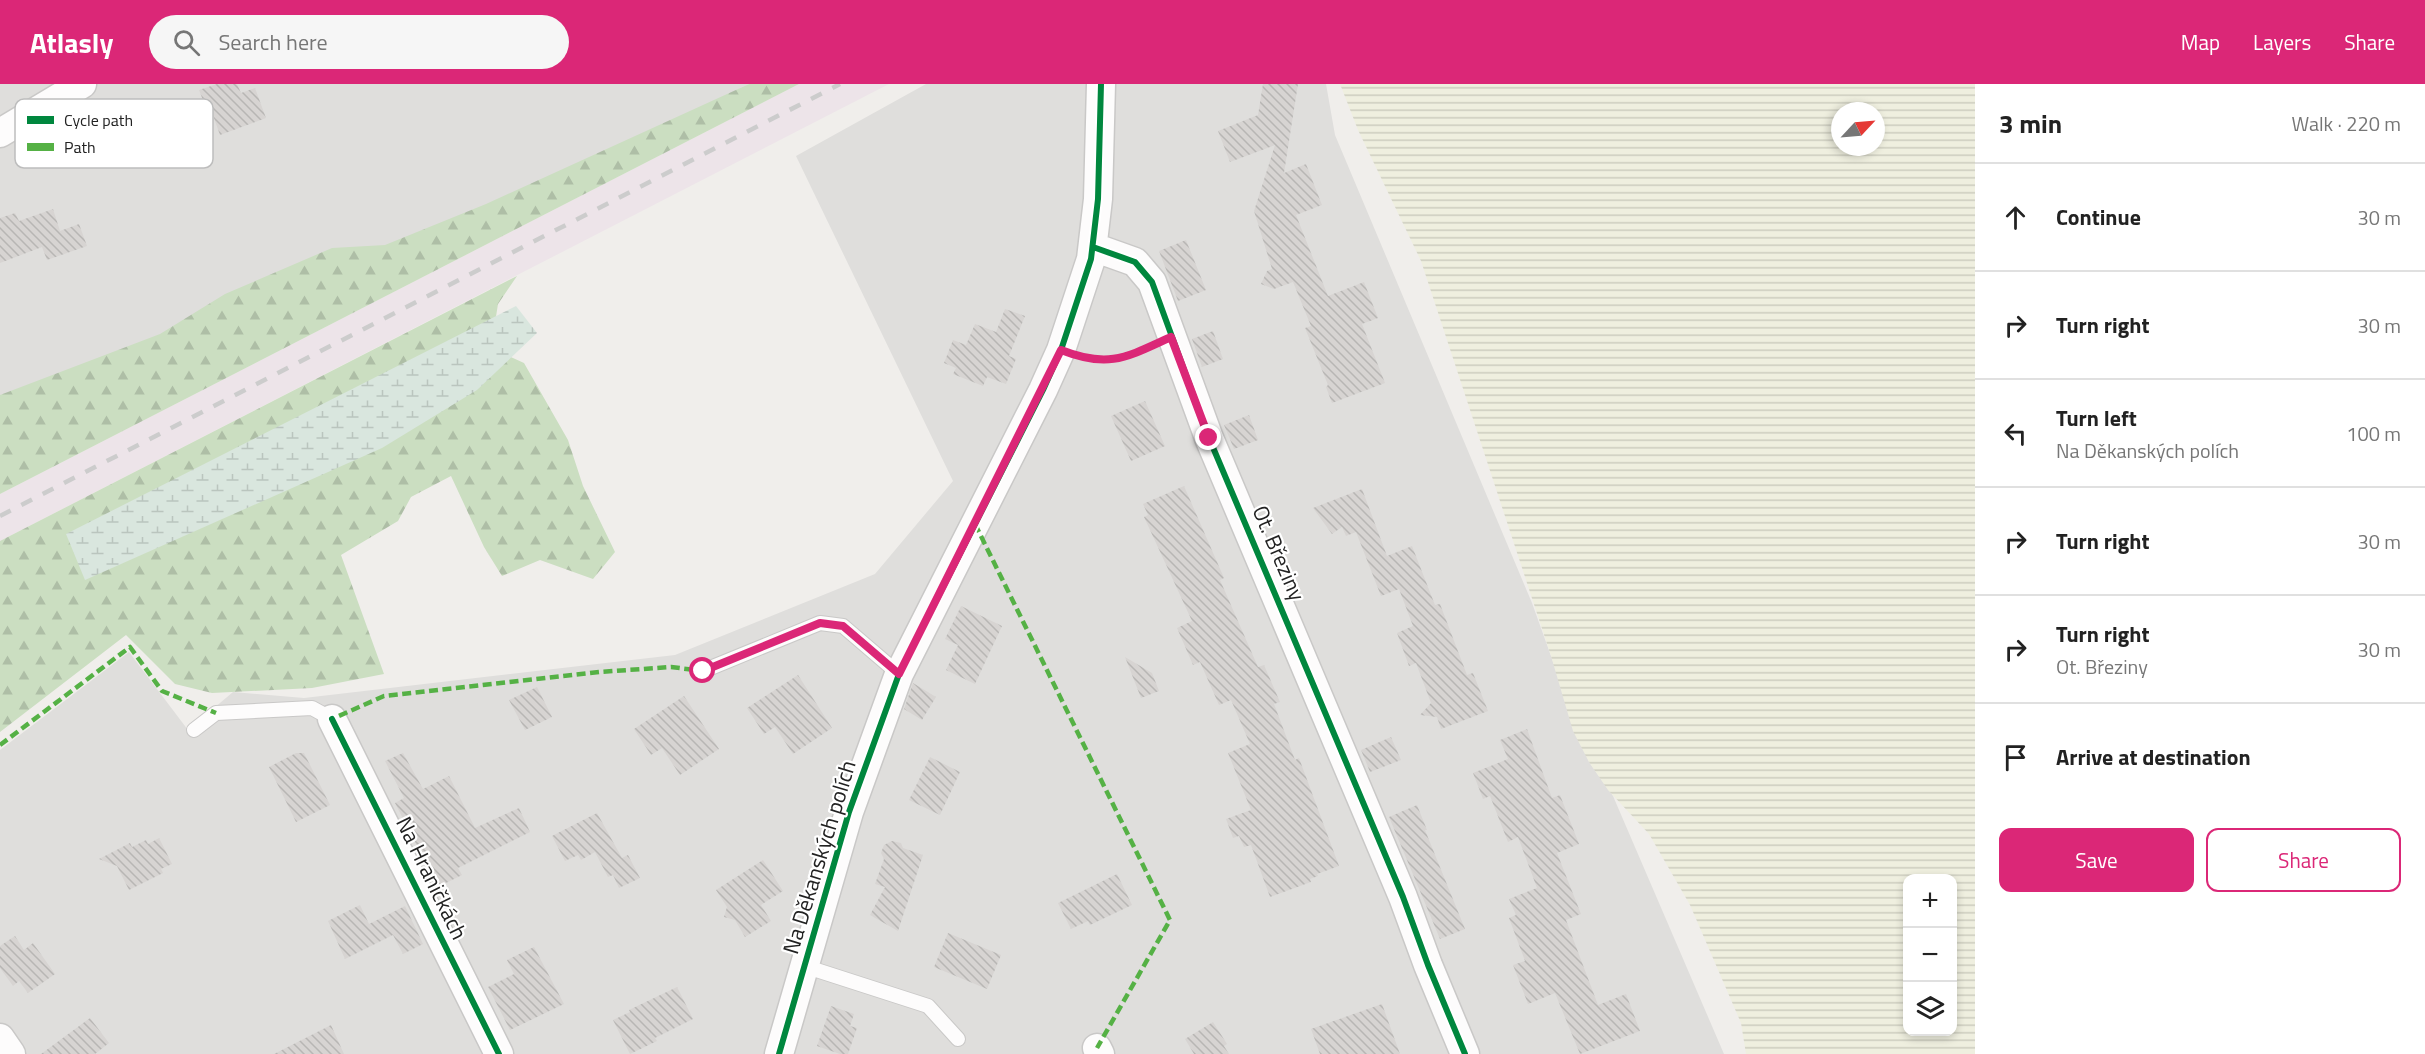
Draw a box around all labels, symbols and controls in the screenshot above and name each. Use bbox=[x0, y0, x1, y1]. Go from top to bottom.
search box bbox=[149, 15, 569, 69]
text: Atlasly bbox=[30, 21, 113, 64]
text: Search here bbox=[218, 25, 328, 59]
icon: search bbox=[170, 26, 203, 59]
text: Map bbox=[2181, 26, 2220, 58]
text: Layers bbox=[2253, 26, 2311, 58]
text: Share bbox=[2344, 26, 2395, 58]
legend bbox=[15, 99, 213, 168]
north arrow bbox=[1831, 102, 1885, 156]
text: 3 min bbox=[1999, 104, 2062, 143]
text: Cycle path bbox=[64, 108, 133, 132]
text: Walk · 220 m bbox=[2292, 108, 2401, 139]
text: Path bbox=[64, 135, 96, 159]
text: Continue bbox=[2056, 200, 2141, 234]
icon: ahead bbox=[1999, 201, 2032, 234]
text: 30 m bbox=[2357, 202, 2401, 233]
text: Turn right bbox=[2056, 308, 2150, 342]
icon: right bbox=[1999, 309, 2032, 342]
text: 30 m bbox=[2357, 310, 2401, 341]
text: Turn left bbox=[2056, 401, 2137, 435]
icon: left bbox=[1999, 417, 2032, 450]
text: 100 m bbox=[2346, 418, 2401, 449]
route end bbox=[1195, 424, 1221, 450]
text: Na Děkanských polích bbox=[2056, 435, 2239, 466]
street label: Ot. Březiny bbox=[1244, 500, 1315, 606]
text: Turn right bbox=[2056, 524, 2150, 558]
icon: right bbox=[1999, 525, 2032, 558]
text: 30 m bbox=[2357, 526, 2401, 557]
text: Turn right bbox=[2056, 617, 2150, 651]
icon: right bbox=[1999, 633, 2032, 666]
text: 30 m bbox=[2357, 634, 2401, 665]
text: Ot. Březiny bbox=[2056, 651, 2148, 682]
route start bbox=[689, 657, 715, 683]
text: Arrive at destination bbox=[2056, 740, 2251, 774]
icon: arrive bbox=[1999, 741, 2032, 774]
street label: Na Děkanských polích bbox=[773, 756, 865, 958]
street label: Na Hraničkách bbox=[387, 811, 477, 945]
button: Save bbox=[1999, 828, 2194, 892]
button: Share bbox=[2206, 828, 2401, 892]
map controls bbox=[1903, 874, 1957, 1036]
button: + bbox=[1903, 874, 1957, 928]
button: − bbox=[1903, 928, 1957, 982]
button: layers bbox=[1903, 982, 1957, 1036]

